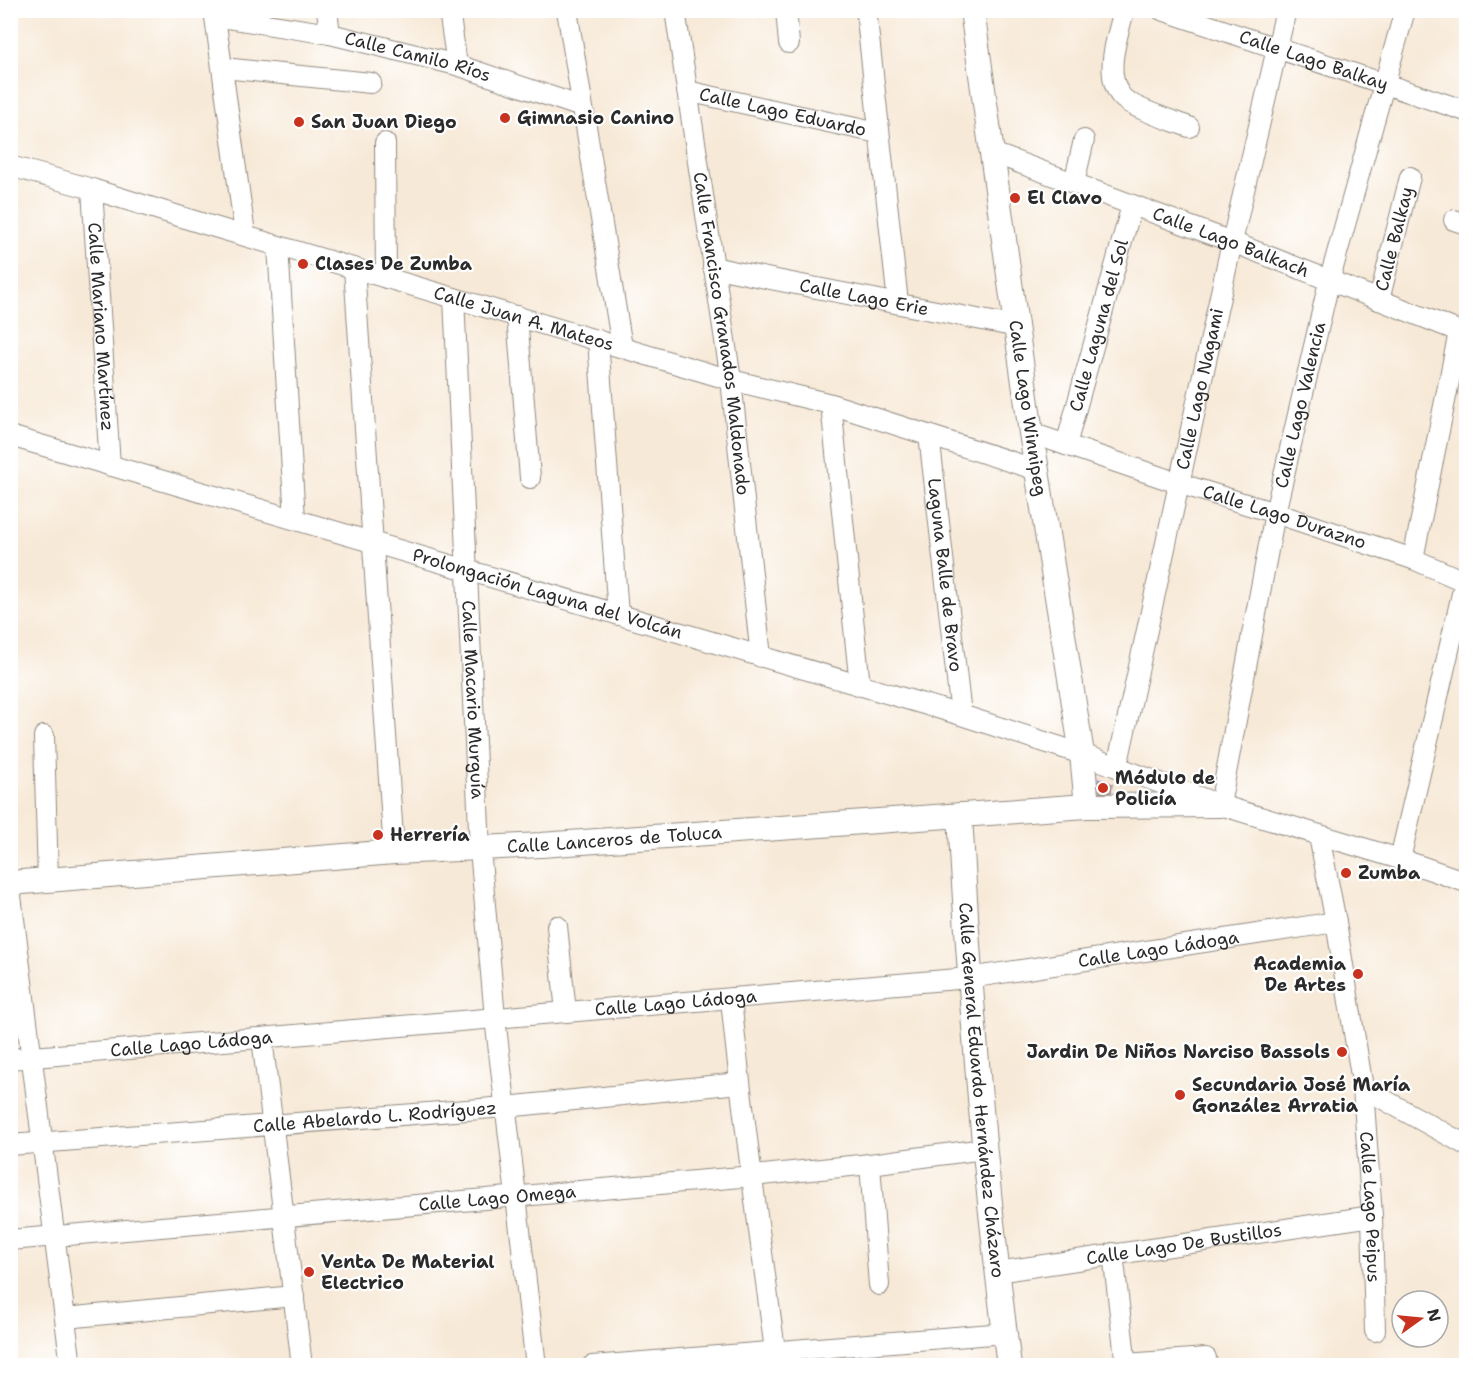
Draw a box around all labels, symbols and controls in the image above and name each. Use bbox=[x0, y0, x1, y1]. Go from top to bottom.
street label: Calle Lago Balkay bbox=[1236, 25, 1391, 96]
street label: Calle Camilo Ríos bbox=[342, 26, 494, 88]
street label: Calle Lago Eduardo bbox=[697, 82, 868, 142]
place label: Gimnasio Canino bbox=[517, 106, 674, 130]
place label: San Juan Diego bbox=[311, 110, 457, 134]
marker: Gimnasio Canino bbox=[498, 111, 512, 125]
marker: San Juan Diego bbox=[292, 115, 306, 129]
street label: Calle Francisco Granados Maldonado bbox=[688, 170, 755, 497]
street label: Calle Balkay bbox=[1370, 184, 1419, 294]
place label: El Clavo bbox=[1027, 186, 1102, 210]
marker: El Clavo bbox=[1008, 191, 1022, 205]
street label: Calle Lago Balkach bbox=[1149, 202, 1312, 283]
street label: Calle Mariano Martínez bbox=[82, 222, 120, 432]
street label: Calle Laguna del Sol bbox=[1064, 236, 1134, 414]
place label: Clases De Zumba bbox=[315, 252, 473, 276]
marker: Clases De Zumba bbox=[296, 257, 310, 271]
street label: Calle Lago Erie bbox=[797, 273, 931, 321]
street label: Calle Juan A. Mateos bbox=[431, 281, 617, 357]
street label: Calle Lago Nagami bbox=[1170, 306, 1229, 472]
street label: Calle Lago Winnipeg bbox=[1003, 318, 1053, 498]
street label: Calle Lago Valencia bbox=[1269, 319, 1331, 491]
street label: Laguna Balle de Bravo bbox=[922, 477, 968, 673]
street label: Calle Lago Durazno bbox=[1200, 479, 1369, 555]
street label: Prolongación Laguna del Volcán bbox=[410, 543, 685, 645]
street label: Calle Macario Murguía bbox=[456, 600, 490, 800]
place label: Módulo de Policía bbox=[1115, 766, 1216, 811]
marker: Módulo de Policía bbox=[1096, 781, 1110, 795]
street label: Calle Lanceros de Toluca bbox=[506, 820, 723, 859]
place label: Herrería bbox=[390, 823, 470, 847]
marker: Herrería bbox=[371, 828, 385, 842]
place label: Zumba bbox=[1358, 861, 1421, 885]
marker: Zumba bbox=[1339, 866, 1353, 880]
street label: Calle General Eduardo Hernández Cházaro bbox=[953, 902, 1010, 1279]
street label: Calle Lago Ládoga bbox=[1076, 925, 1241, 973]
place label: Academia De Artes bbox=[1253, 952, 1347, 997]
marker: Academia De Artes bbox=[1351, 967, 1365, 981]
street label: Calle Lago Ládoga bbox=[594, 984, 758, 1022]
street label: Calle Lago Ládoga bbox=[109, 1025, 273, 1062]
place label: Jardin De Niños Narciso Bassols bbox=[1027, 1040, 1330, 1064]
marker: Jardin De Niños Narciso Bassols bbox=[1335, 1045, 1349, 1059]
place label: Secundaria José María González Arratia bbox=[1192, 1073, 1411, 1118]
marker: Secundaria José María González Arratia bbox=[1173, 1088, 1187, 1102]
street label: Calle Abelardo L. Rodríguez bbox=[252, 1096, 498, 1138]
street label: Calle Lago Peipus bbox=[1354, 1130, 1386, 1283]
street label: Calle Lago Omega bbox=[417, 1179, 577, 1217]
street label: Calle Lago De Bustillos bbox=[1085, 1218, 1283, 1271]
place label: Venta De Material Electrico bbox=[321, 1250, 495, 1295]
marker: Venta De Material Electrico bbox=[302, 1265, 316, 1279]
north arrow bbox=[1390, 1289, 1450, 1349]
text: N bbox=[1422, 1306, 1446, 1324]

